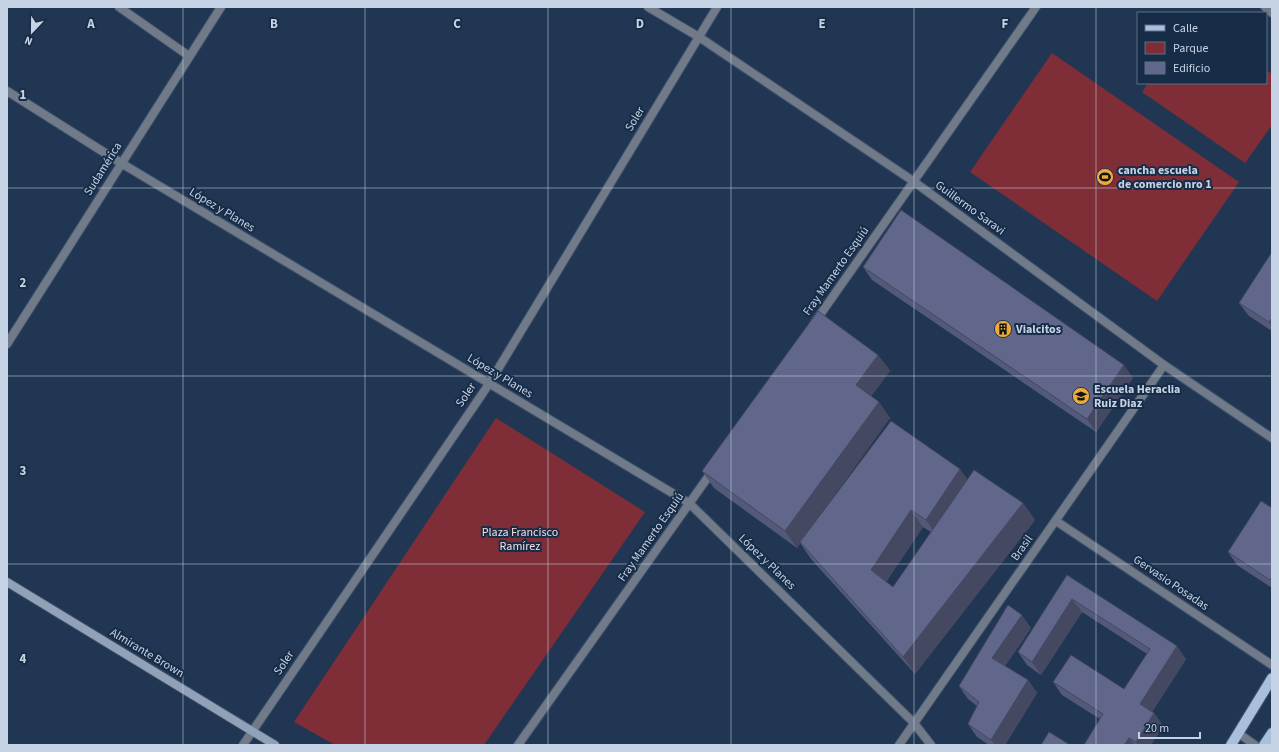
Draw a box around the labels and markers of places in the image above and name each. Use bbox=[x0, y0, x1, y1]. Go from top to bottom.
place label: cancha escuela de comercio nro 1 bbox=[1118, 162, 1212, 193]
sports icon: cancha escuela de comercio nro 1 bbox=[1095, 167, 1115, 187]
building icon: Vialcitos bbox=[993, 319, 1013, 339]
place label: Vialcitos bbox=[1015, 321, 1061, 338]
place label: Escuela Heraclia Ruiz Diaz bbox=[1094, 381, 1180, 412]
school or university icon: Escuela Heraclia Ruiz Diaz bbox=[1071, 386, 1091, 406]

